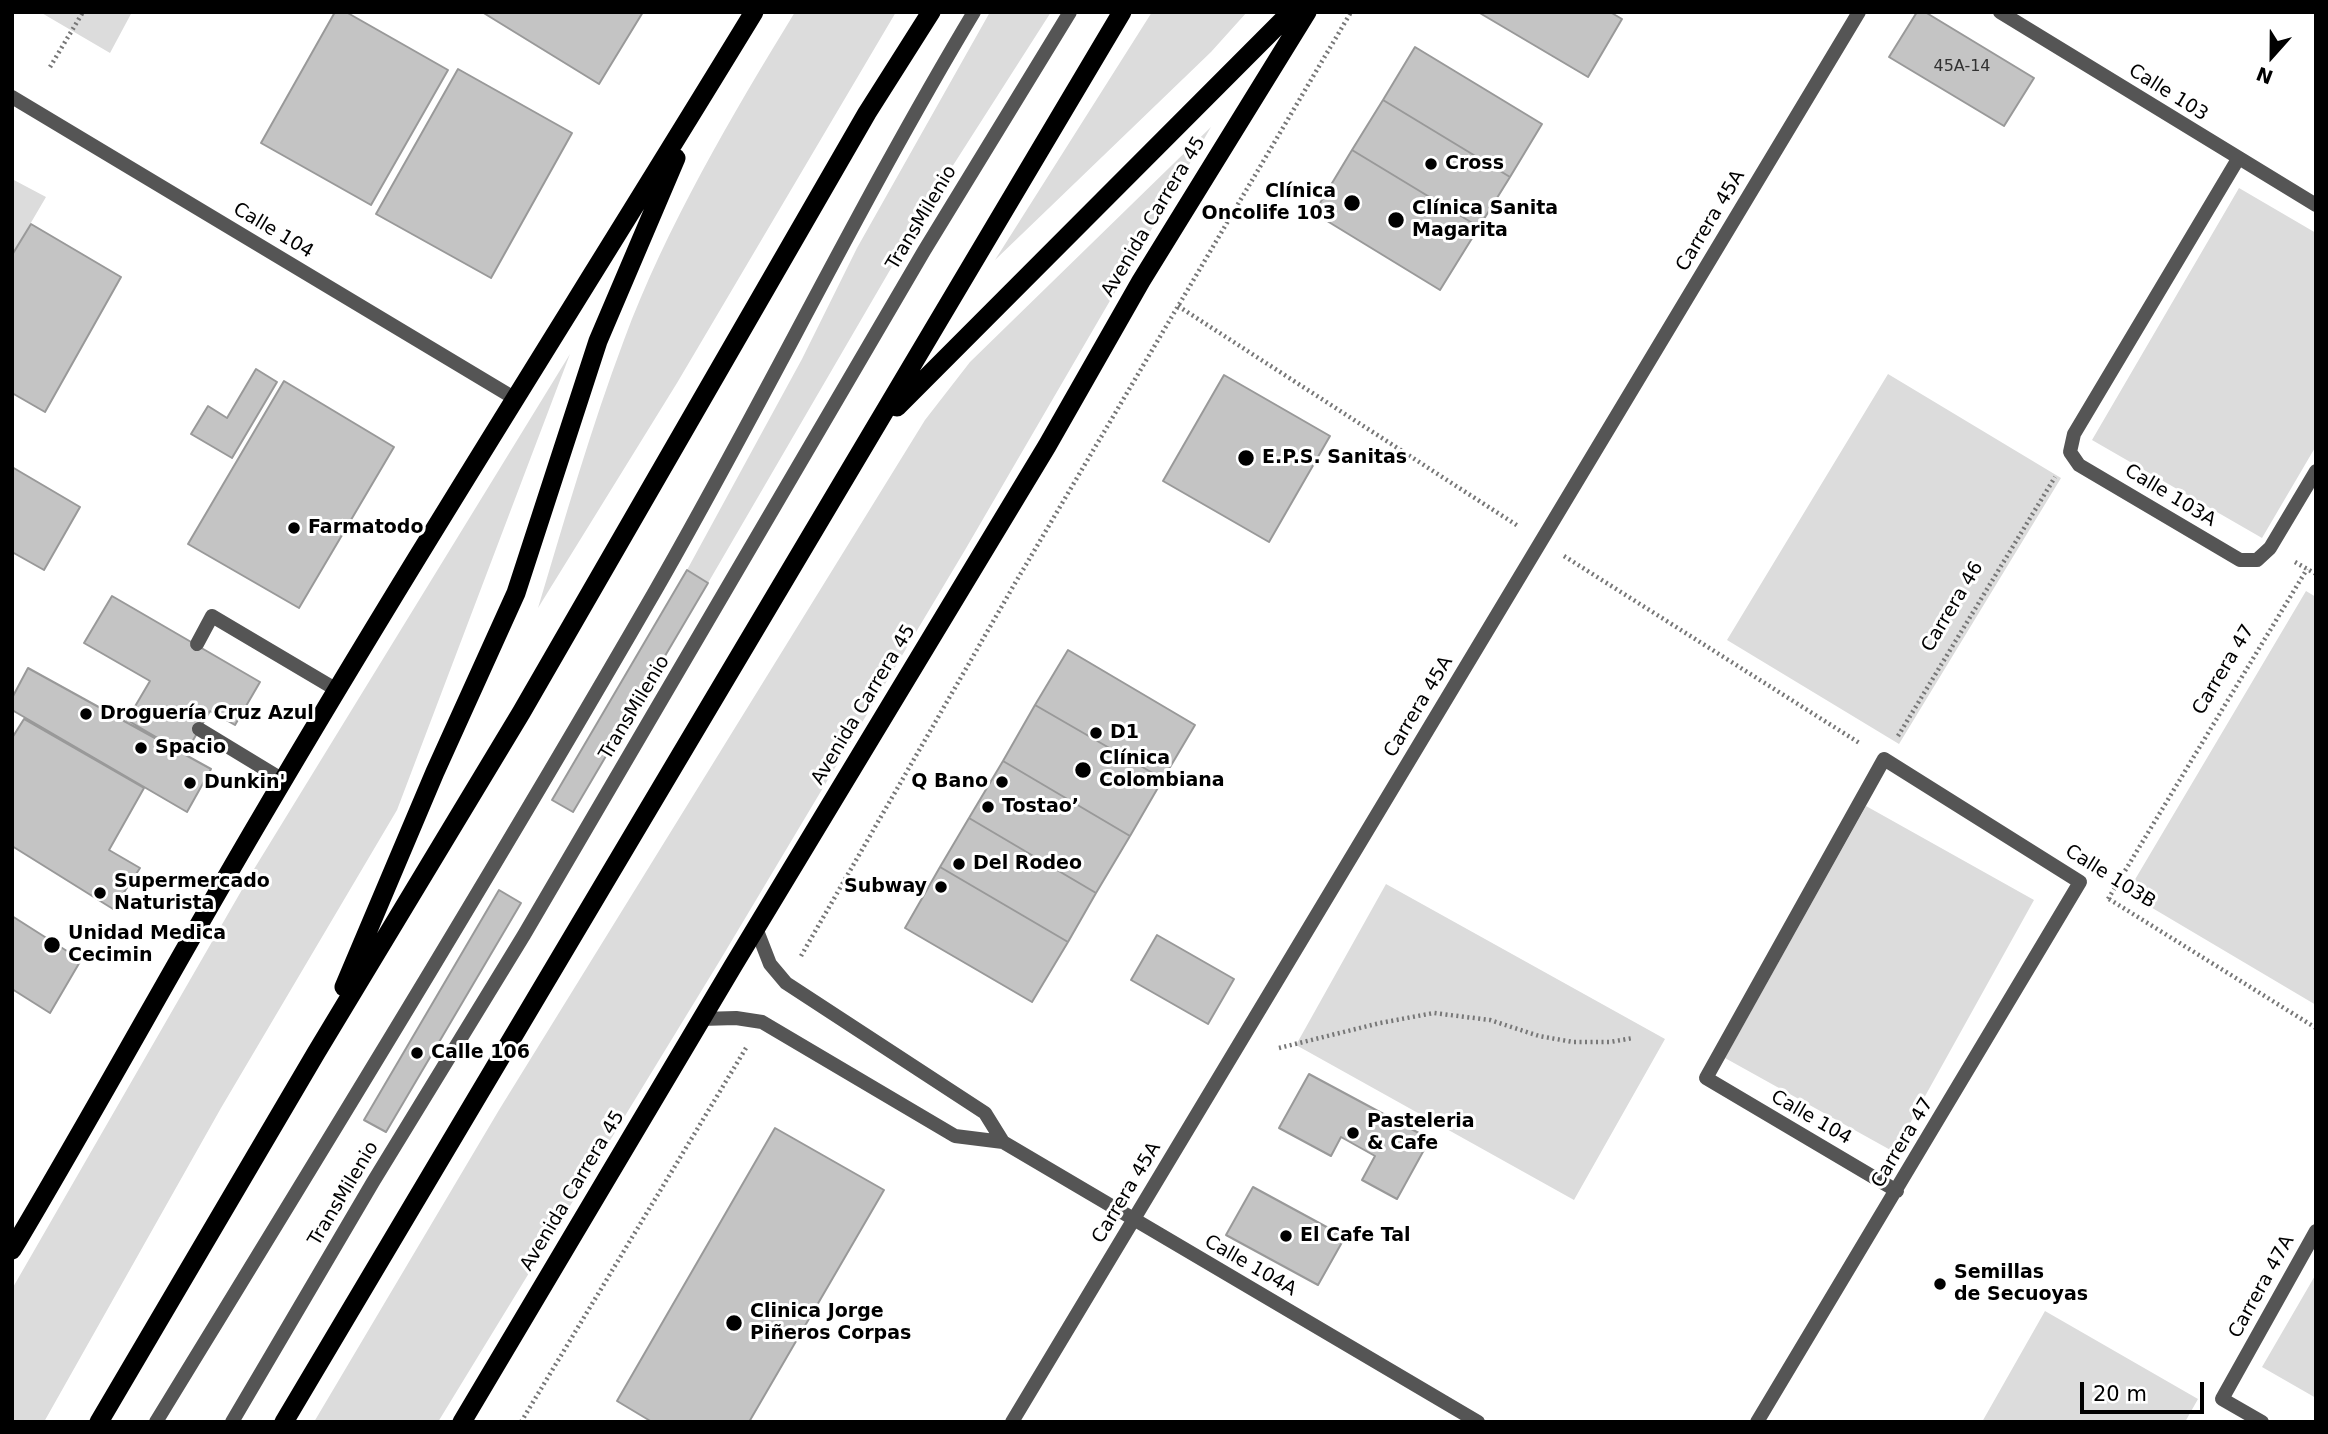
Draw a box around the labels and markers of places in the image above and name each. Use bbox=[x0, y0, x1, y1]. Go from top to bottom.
place label: Cross bbox=[1445, 153, 1504, 175]
marker: Cross bbox=[1423, 156, 1439, 172]
place label: Clínica Oncolife 103 bbox=[1202, 181, 1336, 225]
marker: Clínica Oncolife 103 bbox=[1342, 193, 1362, 213]
place label: Clínica Sanita Magarita bbox=[1412, 198, 1558, 242]
marker: Clínica Sanita Magarita bbox=[1386, 210, 1406, 230]
place label: E.P.S. Sanitas bbox=[1262, 447, 1407, 469]
marker: E.P.S. Sanitas bbox=[1236, 448, 1256, 468]
place label: Farmatodo bbox=[308, 517, 423, 539]
marker: Farmatodo bbox=[286, 520, 302, 536]
place label: Droguería Cruz Azul bbox=[100, 703, 314, 725]
marker: Droguería Cruz Azul bbox=[78, 706, 94, 722]
place label: D1 bbox=[1110, 722, 1139, 744]
marker: D1 bbox=[1088, 725, 1104, 741]
place label: Spacio bbox=[155, 737, 226, 759]
marker: Spacio bbox=[133, 740, 149, 756]
place label: Clínica Colombiana bbox=[1099, 748, 1225, 792]
marker: Clínica Colombiana bbox=[1073, 760, 1093, 780]
place label: Q Bano bbox=[911, 771, 988, 793]
place label: Dunkin' bbox=[204, 772, 285, 794]
marker: Q Bano bbox=[994, 774, 1010, 790]
marker: Dunkin' bbox=[182, 775, 198, 791]
place label: Tostao’ bbox=[1002, 796, 1079, 818]
marker: Tostao’ bbox=[980, 799, 996, 815]
place label: Del Rodeo bbox=[973, 853, 1082, 875]
marker: Del Rodeo bbox=[951, 856, 967, 872]
place label: Supermercado Naturista bbox=[114, 871, 270, 915]
place label: Subway bbox=[844, 876, 927, 898]
marker: Subway bbox=[933, 879, 949, 895]
marker: Supermercado Naturista bbox=[92, 885, 108, 901]
place label: Unidad Medica Cecimin bbox=[68, 923, 226, 967]
marker: Unidad Medica Cecimin bbox=[42, 935, 62, 955]
place label: Calle 106 bbox=[431, 1042, 530, 1064]
marker: Calle 106 bbox=[409, 1045, 425, 1061]
place label: Pasteleria & Cafe bbox=[1367, 1111, 1475, 1155]
marker: Pasteleria & Cafe bbox=[1345, 1125, 1361, 1141]
place label: El Cafe Tal bbox=[1300, 1225, 1410, 1247]
marker: El Cafe Tal bbox=[1278, 1228, 1294, 1244]
place label: Semillas de Secuoyas bbox=[1954, 1262, 2088, 1306]
marker: Semillas de Secuoyas bbox=[1932, 1276, 1948, 1292]
place label: Clinica Jorge Piñeros Corpas bbox=[750, 1301, 911, 1345]
marker: Clinica Jorge Piñeros Corpas bbox=[724, 1313, 744, 1333]

